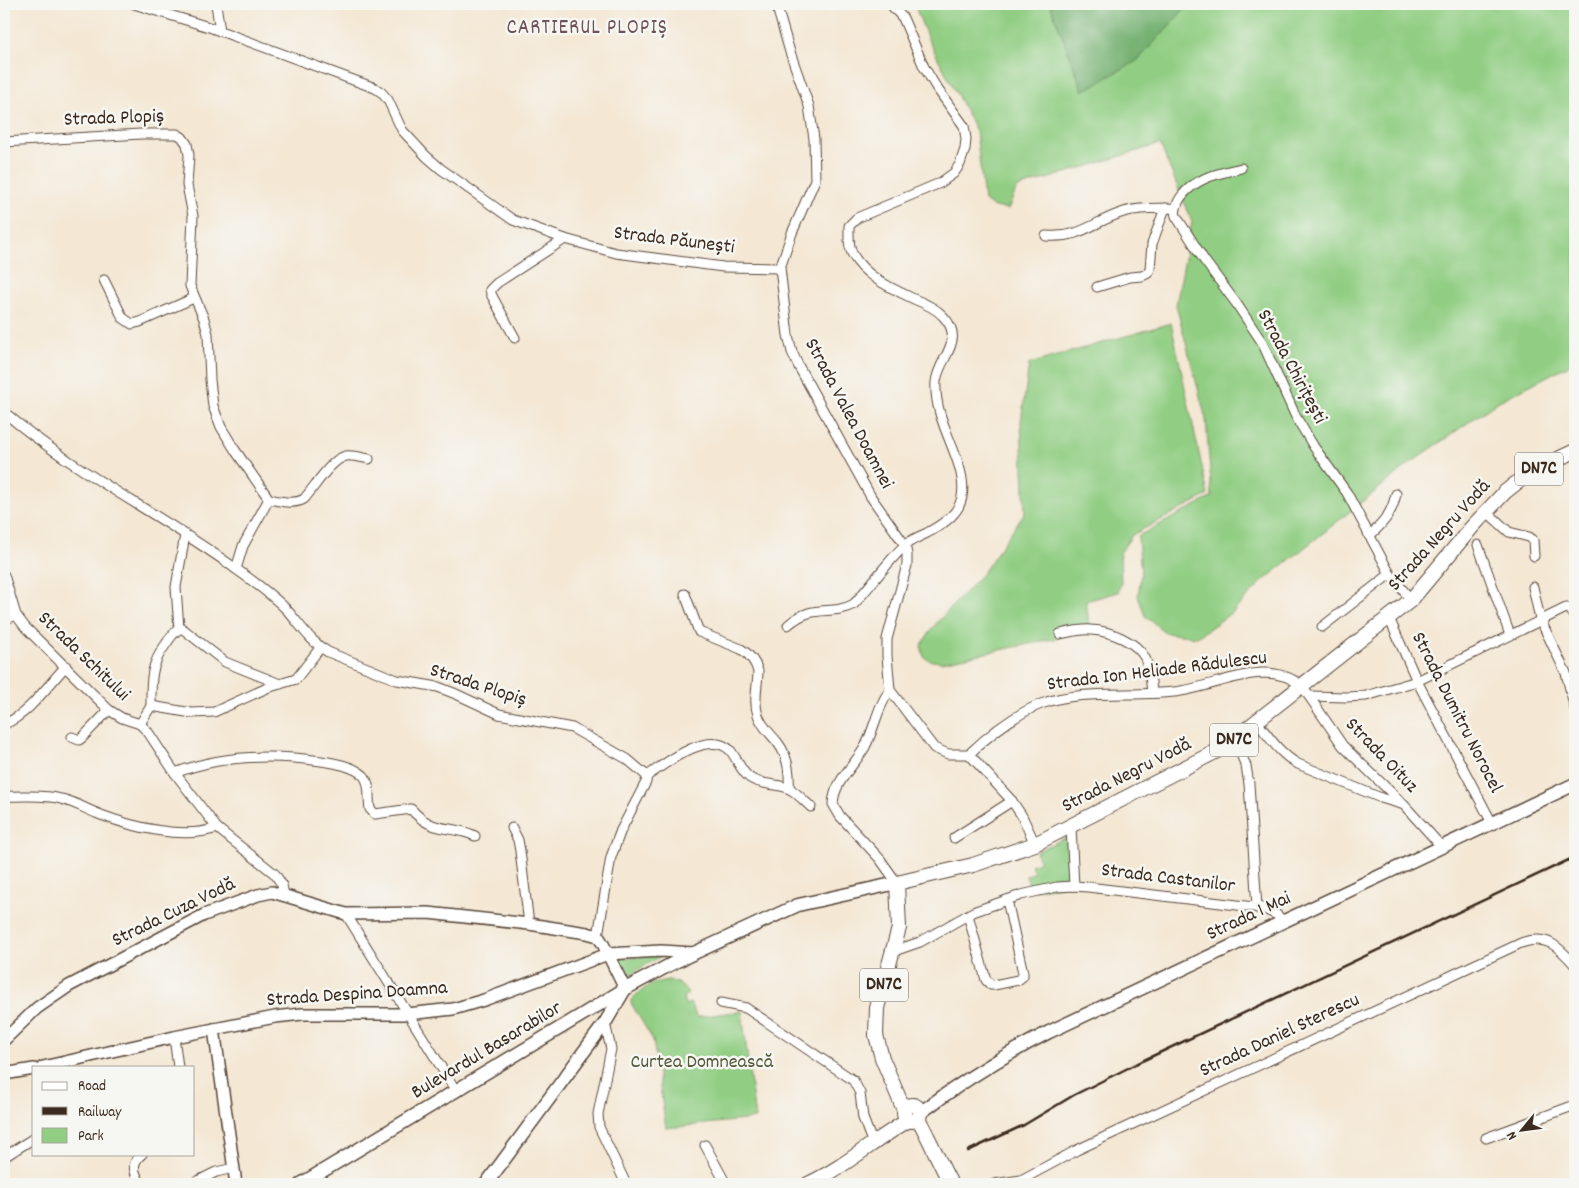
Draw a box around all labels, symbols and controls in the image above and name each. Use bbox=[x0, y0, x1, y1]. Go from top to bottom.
district label: CARTIERUL PLOPIȘ bbox=[506, 14, 668, 44]
street label: Strada Plopiș bbox=[63, 103, 165, 135]
street label: Strada Păunești bbox=[612, 220, 736, 262]
street label: Strada Chirițești bbox=[1249, 305, 1333, 429]
street label: Strada Valea Doamnei bbox=[796, 334, 900, 495]
road number: DN7C bbox=[1515, 452, 1563, 486]
street label: Strada Negru Vodă bbox=[1382, 474, 1498, 598]
street label: Strada Schitului bbox=[30, 606, 136, 709]
street label: Strada Dumitru Norocel bbox=[1403, 628, 1509, 799]
street label: Strada Ion Heliade Rădulescu bbox=[1046, 645, 1268, 699]
street label: Strada Plopiș bbox=[426, 657, 530, 715]
street label: Strada Oituz bbox=[1338, 712, 1424, 800]
road number: DN7C bbox=[1210, 724, 1258, 756]
street label: Strada Negru Vodă bbox=[1057, 731, 1197, 821]
street label: Strada Castanilor bbox=[1099, 857, 1237, 901]
street label: Strada Cuza Vodă bbox=[108, 871, 240, 955]
street label: Strada 1 Mai bbox=[1202, 885, 1296, 949]
road number: DN7C bbox=[860, 968, 908, 1002]
street label: Strada Despina Doamna bbox=[266, 975, 449, 1015]
street label: Strada Daniel Sterescu bbox=[1196, 987, 1364, 1085]
street label: Bulevardul Basarabilor bbox=[407, 995, 568, 1107]
park label: Curtea Domnească bbox=[631, 1049, 773, 1077]
legend bbox=[32, 1066, 195, 1156]
text: Road bbox=[78, 1076, 106, 1098]
text: Railway bbox=[78, 1102, 122, 1124]
north arrow bbox=[1496, 1106, 1546, 1156]
text: Park bbox=[78, 1126, 104, 1148]
text: N bbox=[1502, 1127, 1523, 1143]

